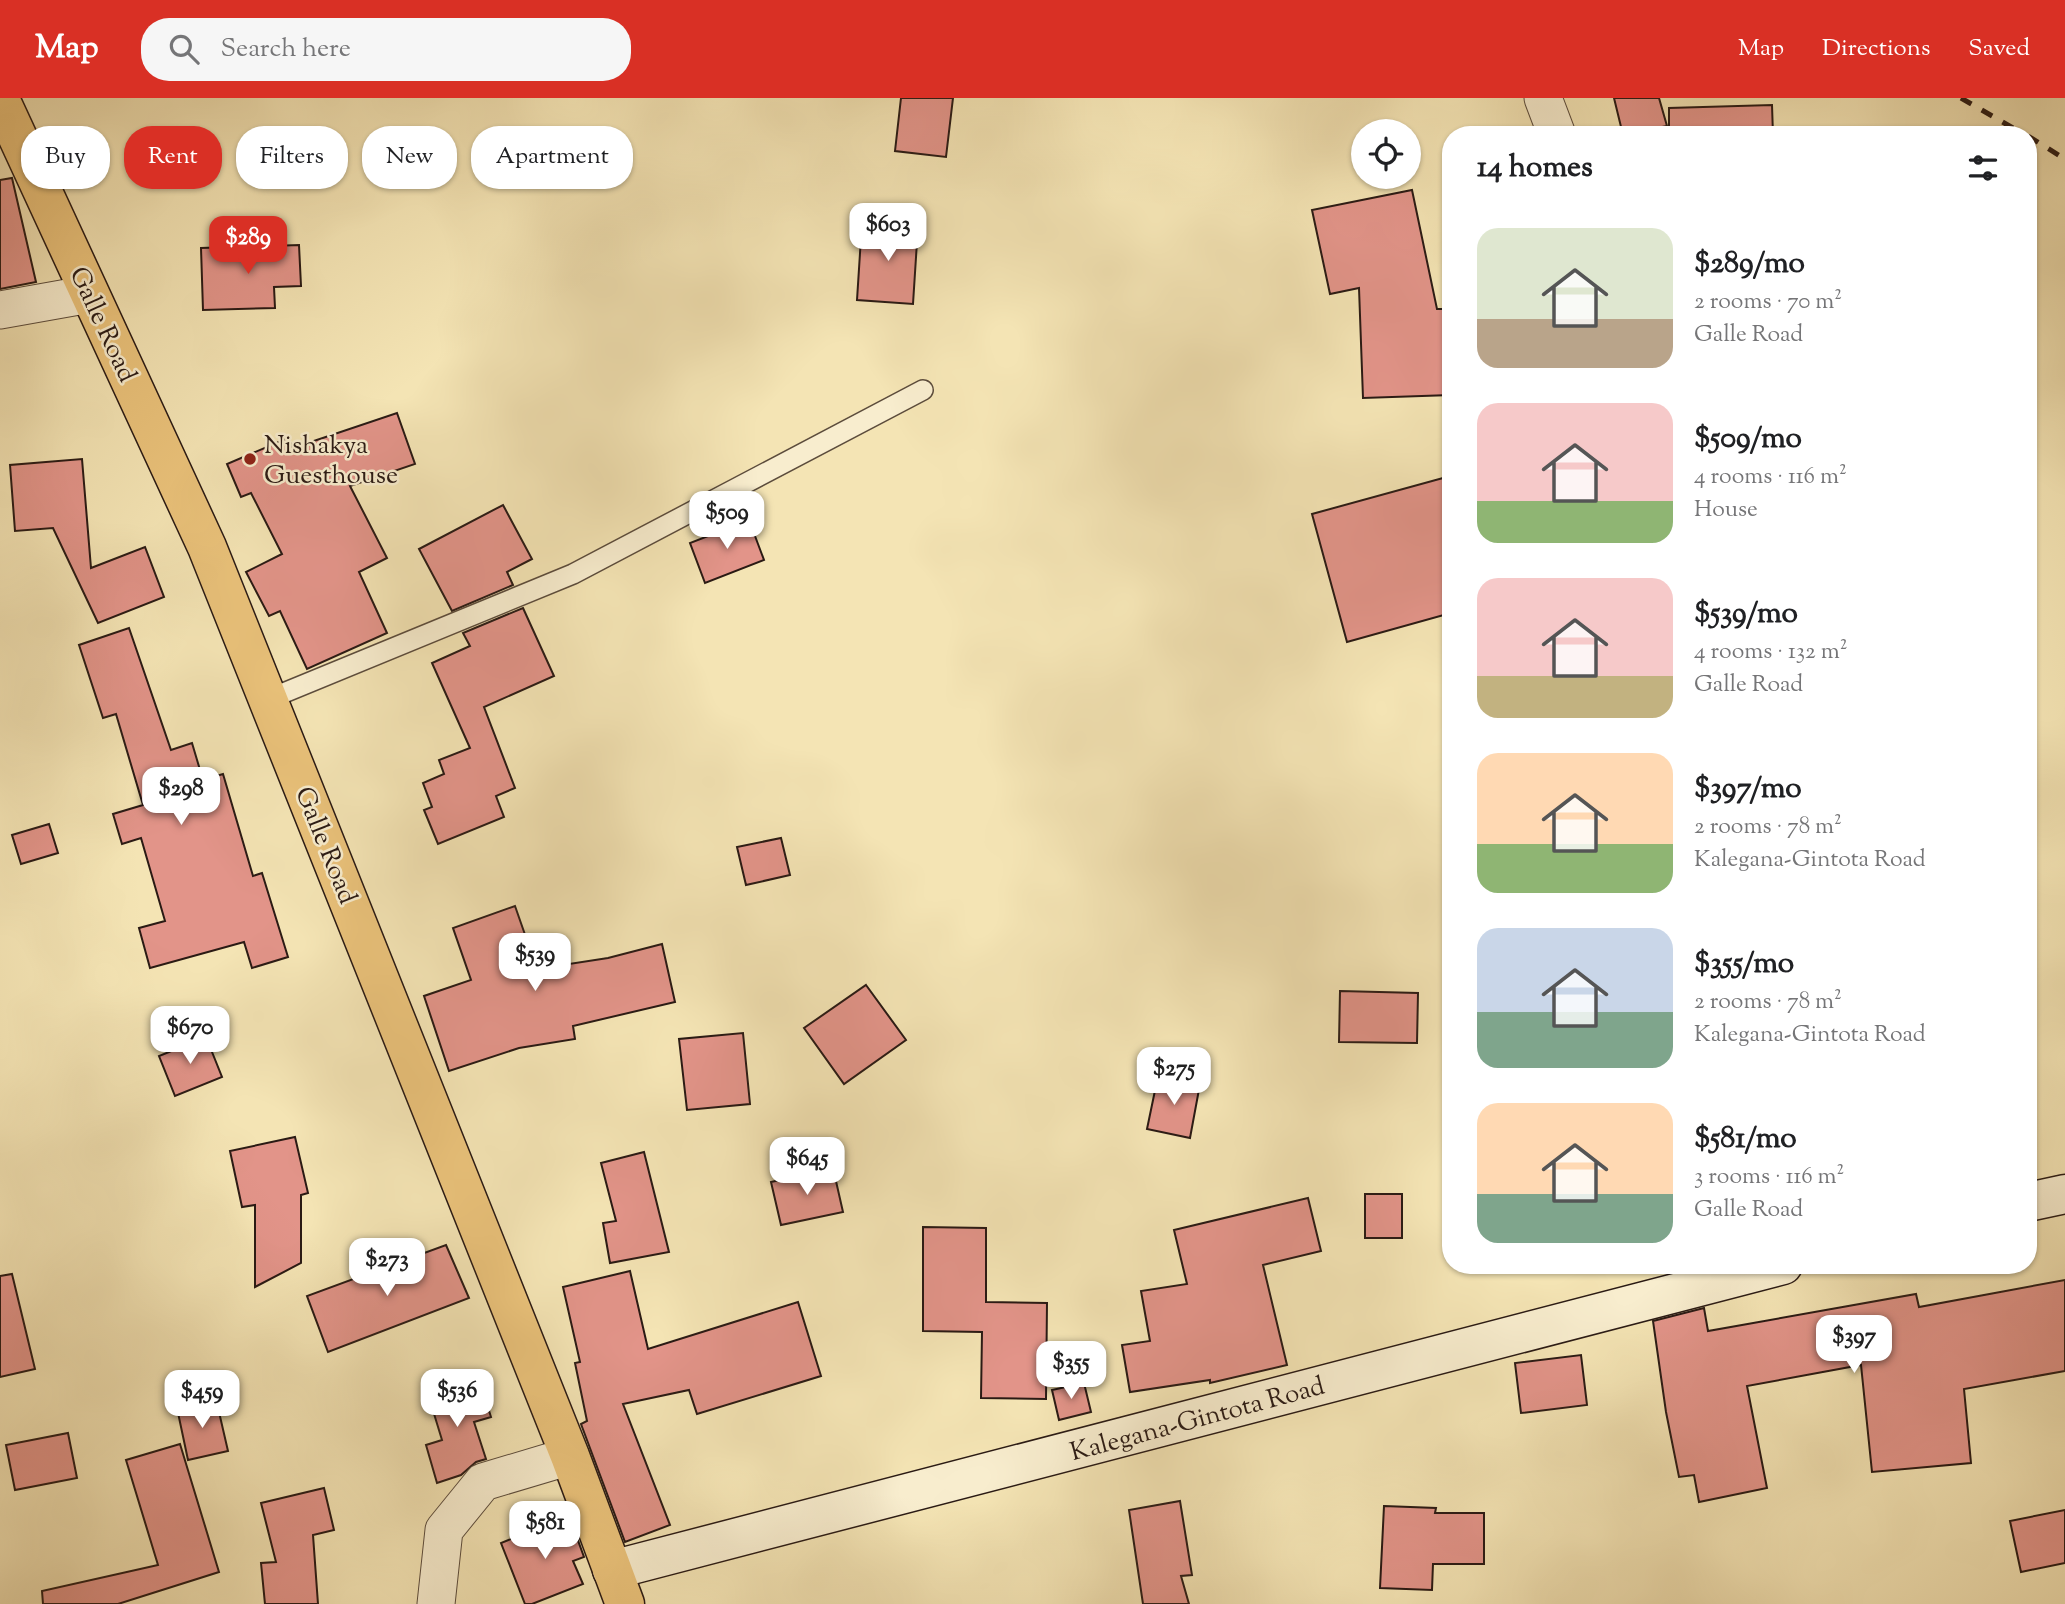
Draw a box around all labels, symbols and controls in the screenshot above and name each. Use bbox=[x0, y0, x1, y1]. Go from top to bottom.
search box bbox=[141, 18, 631, 81]
text: Map bbox=[35, 25, 99, 73]
icon: search bbox=[165, 30, 203, 68]
text: Search here bbox=[221, 31, 351, 68]
text: Map bbox=[1738, 32, 1784, 66]
text: Directions bbox=[1822, 32, 1930, 66]
text: Saved bbox=[1968, 32, 2030, 66]
map controls bbox=[1351, 119, 1421, 189]
button: locate bbox=[1351, 119, 1421, 189]
chip: Buy bbox=[21, 126, 110, 189]
chip: Rent bbox=[124, 126, 222, 189]
chip: Filters bbox=[236, 126, 348, 189]
chip: New bbox=[362, 126, 457, 189]
chip: Apartment bbox=[471, 126, 633, 189]
text: 14 homes bbox=[1477, 147, 1593, 190]
icon: filters bbox=[1964, 149, 2002, 187]
pin: $603 bbox=[847, 204, 929, 263]
text: $603 bbox=[865, 209, 911, 242]
pin: $289 bbox=[207, 216, 289, 276]
text: $289 bbox=[225, 222, 271, 255]
text: $289/mo bbox=[1694, 243, 1805, 286]
icon: home bbox=[1533, 256, 1617, 340]
street label: Galle Road bbox=[59, 261, 145, 389]
text: 2 rooms · 70 m² bbox=[1694, 286, 1842, 319]
text: Galle Road bbox=[1694, 319, 1803, 352]
text: $509/mo bbox=[1694, 418, 1802, 461]
place label: Nishakya Guesthouse bbox=[264, 428, 398, 495]
icon: home bbox=[1533, 431, 1617, 515]
marker: Nishakya Guesthouse bbox=[242, 451, 258, 467]
text: 4 rooms · 116 m² bbox=[1694, 461, 1847, 494]
pin: $509 bbox=[686, 491, 768, 551]
text: House bbox=[1694, 494, 1758, 527]
text: $509 bbox=[705, 497, 749, 530]
text: $539/mo bbox=[1694, 593, 1798, 636]
icon: home bbox=[1533, 606, 1617, 690]
text: 4 rooms · 132 m² bbox=[1694, 636, 1847, 669]
text: Galle Road bbox=[1694, 669, 1803, 702]
pin: $298 bbox=[140, 768, 222, 827]
text: $397/mo bbox=[1694, 768, 1802, 811]
text: $298 bbox=[158, 773, 204, 806]
icon: home bbox=[1533, 781, 1617, 865]
street label: Galle Road bbox=[284, 782, 365, 910]
text: 2 rooms · 78 m² bbox=[1694, 811, 1842, 844]
text: Kalegana-Gintota Road bbox=[1694, 844, 1926, 877]
pin: $539 bbox=[494, 934, 576, 993]
text: $539 bbox=[515, 939, 555, 972]
text: $355/mo bbox=[1694, 943, 1794, 986]
icon: home bbox=[1533, 956, 1617, 1040]
text: 2 rooms · 78 m² bbox=[1694, 986, 1842, 1019]
pin: $670 bbox=[149, 1006, 231, 1066]
text: $670 bbox=[167, 1012, 213, 1045]
text: Kalegana-Gintota Road bbox=[1694, 1019, 1926, 1052]
pin: $275 bbox=[1133, 1048, 1215, 1107]
text: $275 bbox=[1153, 1053, 1195, 1086]
text: $581/mo bbox=[1694, 1118, 1797, 1161]
icon: home bbox=[1533, 1131, 1617, 1215]
pin: $645 bbox=[766, 1138, 848, 1197]
text: $645 bbox=[786, 1143, 828, 1176]
text: 3 rooms · 116 m² bbox=[1694, 1161, 1844, 1194]
text: Galle Road bbox=[1694, 1194, 1803, 1227]
pin: $273 bbox=[346, 1238, 428, 1298]
text: $273 bbox=[365, 1244, 409, 1277]
pin: $397 bbox=[1813, 1316, 1895, 1375]
text: $397 bbox=[1832, 1321, 1876, 1354]
pin: $355 bbox=[1030, 1342, 1112, 1401]
text: $355 bbox=[1052, 1347, 1090, 1380]
street label: Kalegana-Gintota Road bbox=[1066, 1369, 1329, 1472]
pin: $459 bbox=[161, 1370, 243, 1430]
pin: $536 bbox=[416, 1370, 498, 1429]
text: $536 bbox=[437, 1375, 477, 1408]
text: $459 bbox=[181, 1376, 223, 1409]
pin: $581 bbox=[504, 1502, 586, 1561]
text: $581 bbox=[525, 1507, 565, 1540]

